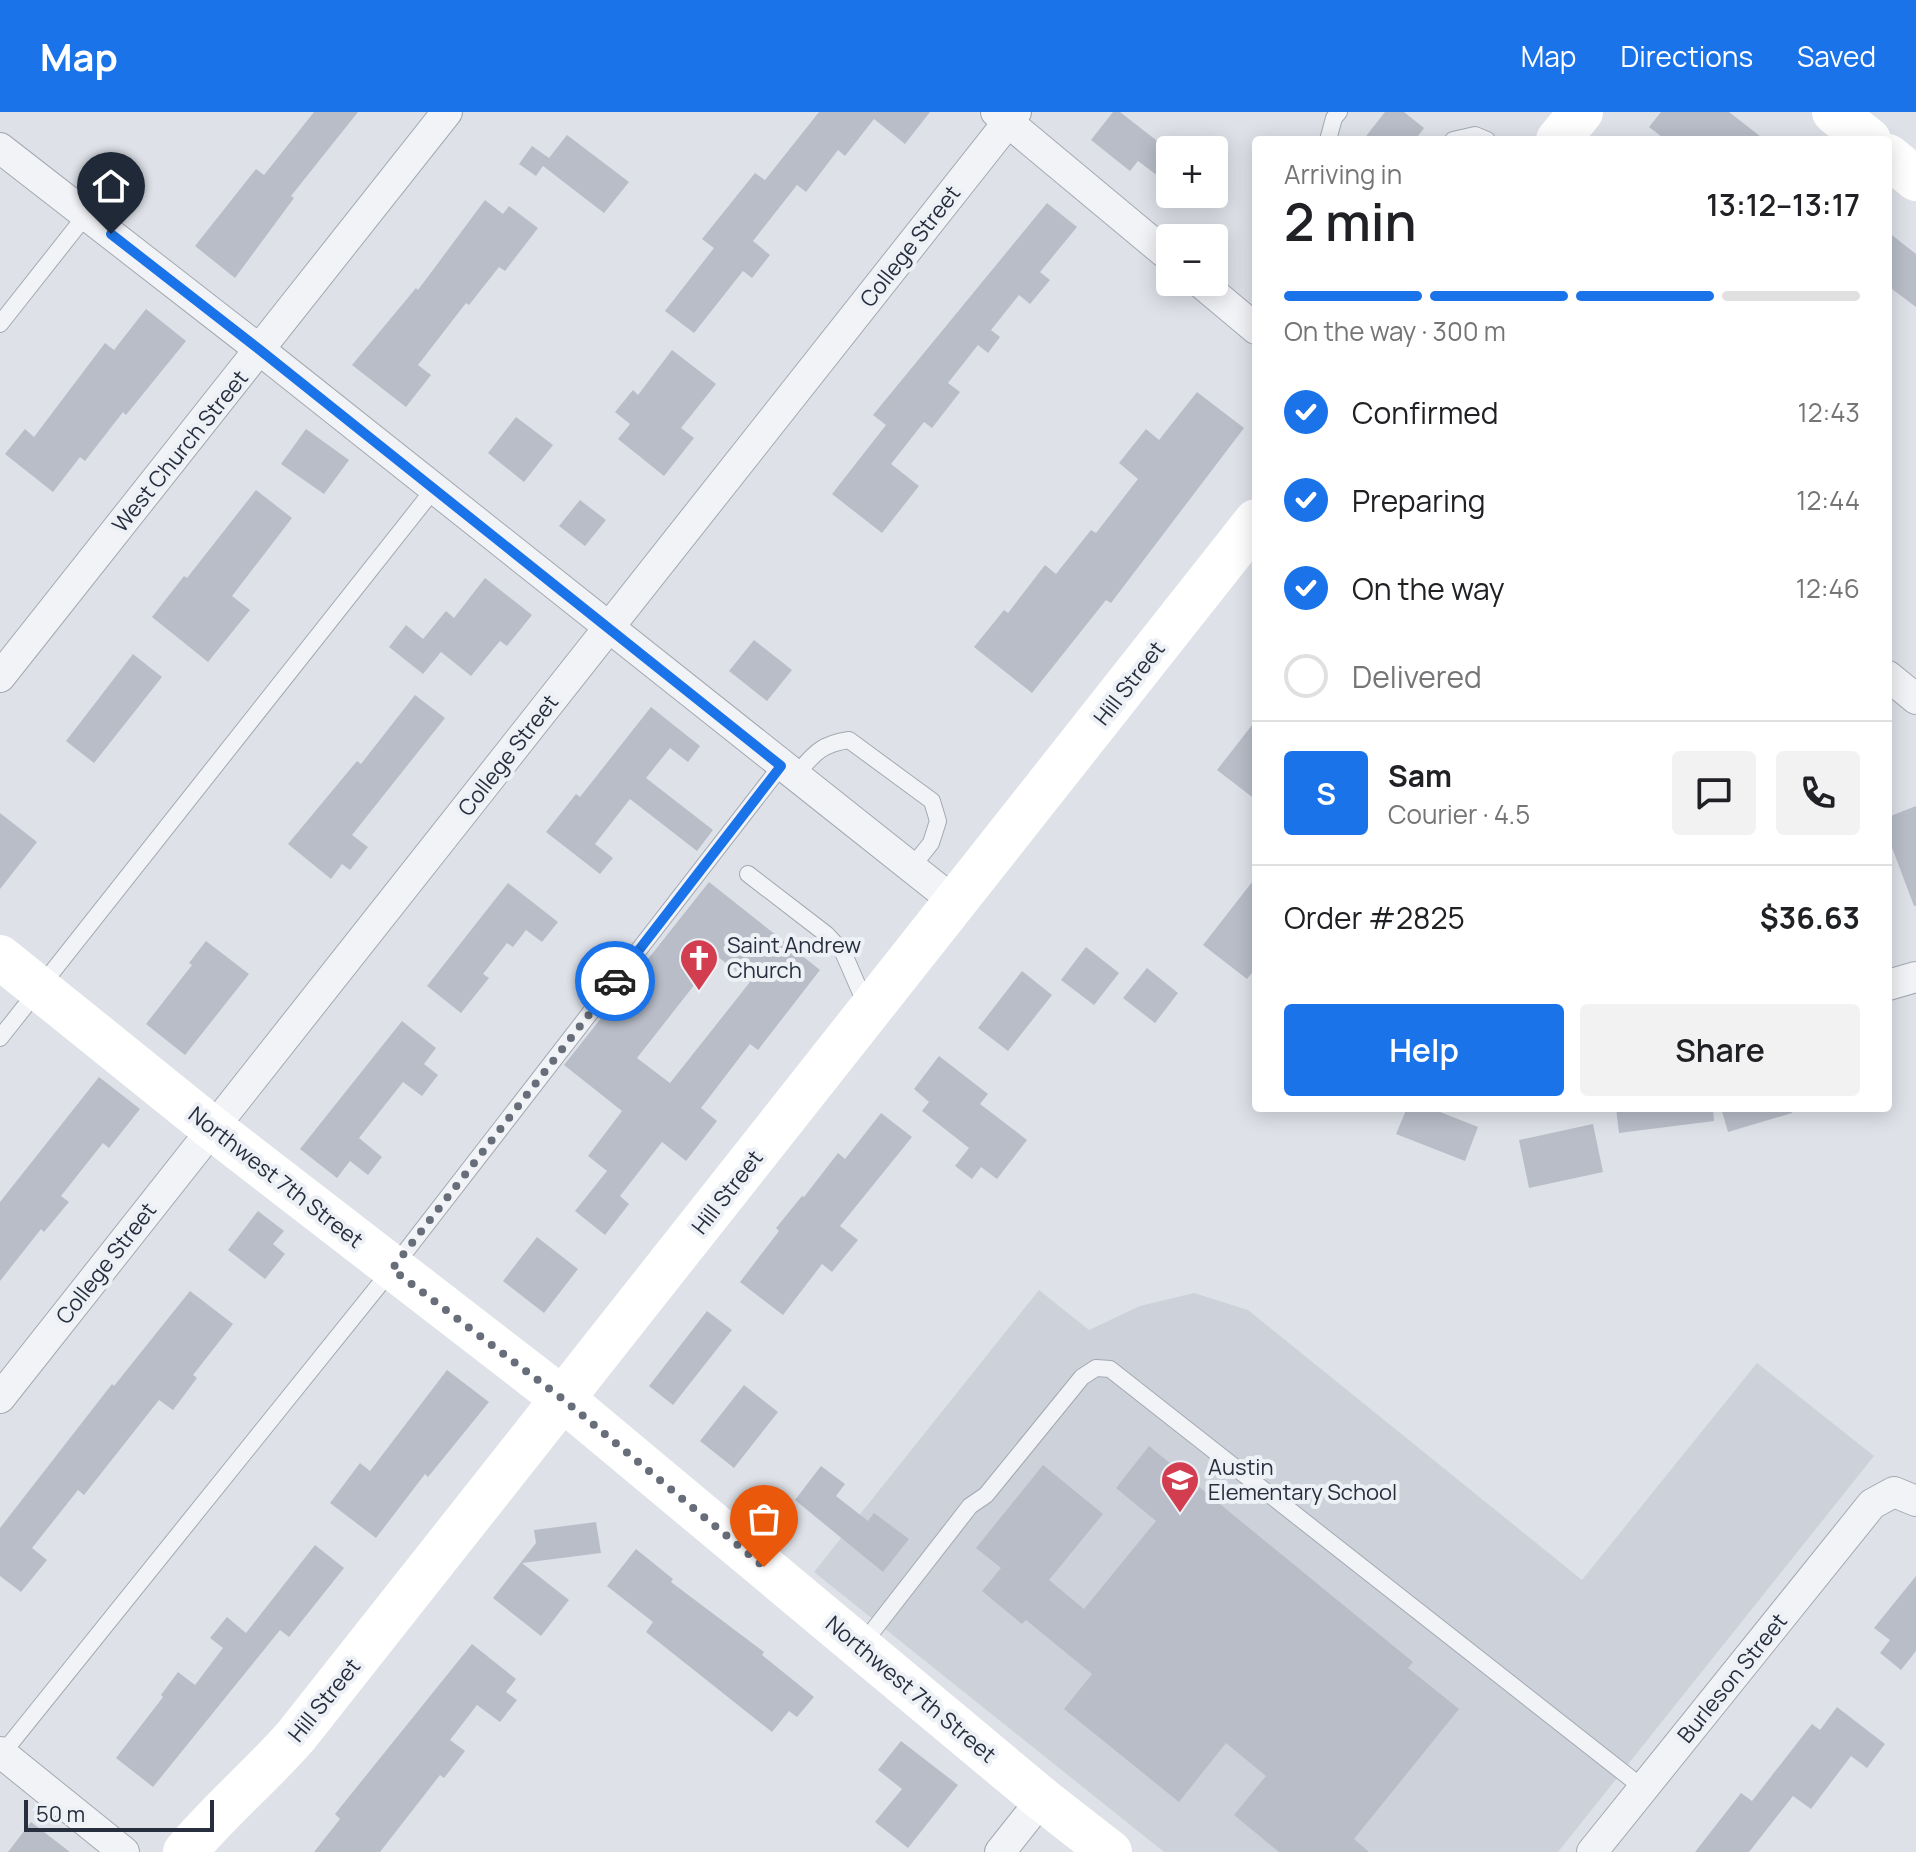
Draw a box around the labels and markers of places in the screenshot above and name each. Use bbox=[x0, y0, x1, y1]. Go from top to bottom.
pin bbox=[77, 152, 145, 234]
place label: Saint Andrew Church bbox=[727, 930, 861, 985]
church icon: Saint Andrew Church bbox=[678, 937, 720, 992]
place label: Austin Elementary School bbox=[1208, 1452, 1397, 1507]
school or university icon: Austin Elementary School bbox=[1159, 1459, 1201, 1514]
pin bbox=[730, 1485, 798, 1567]

